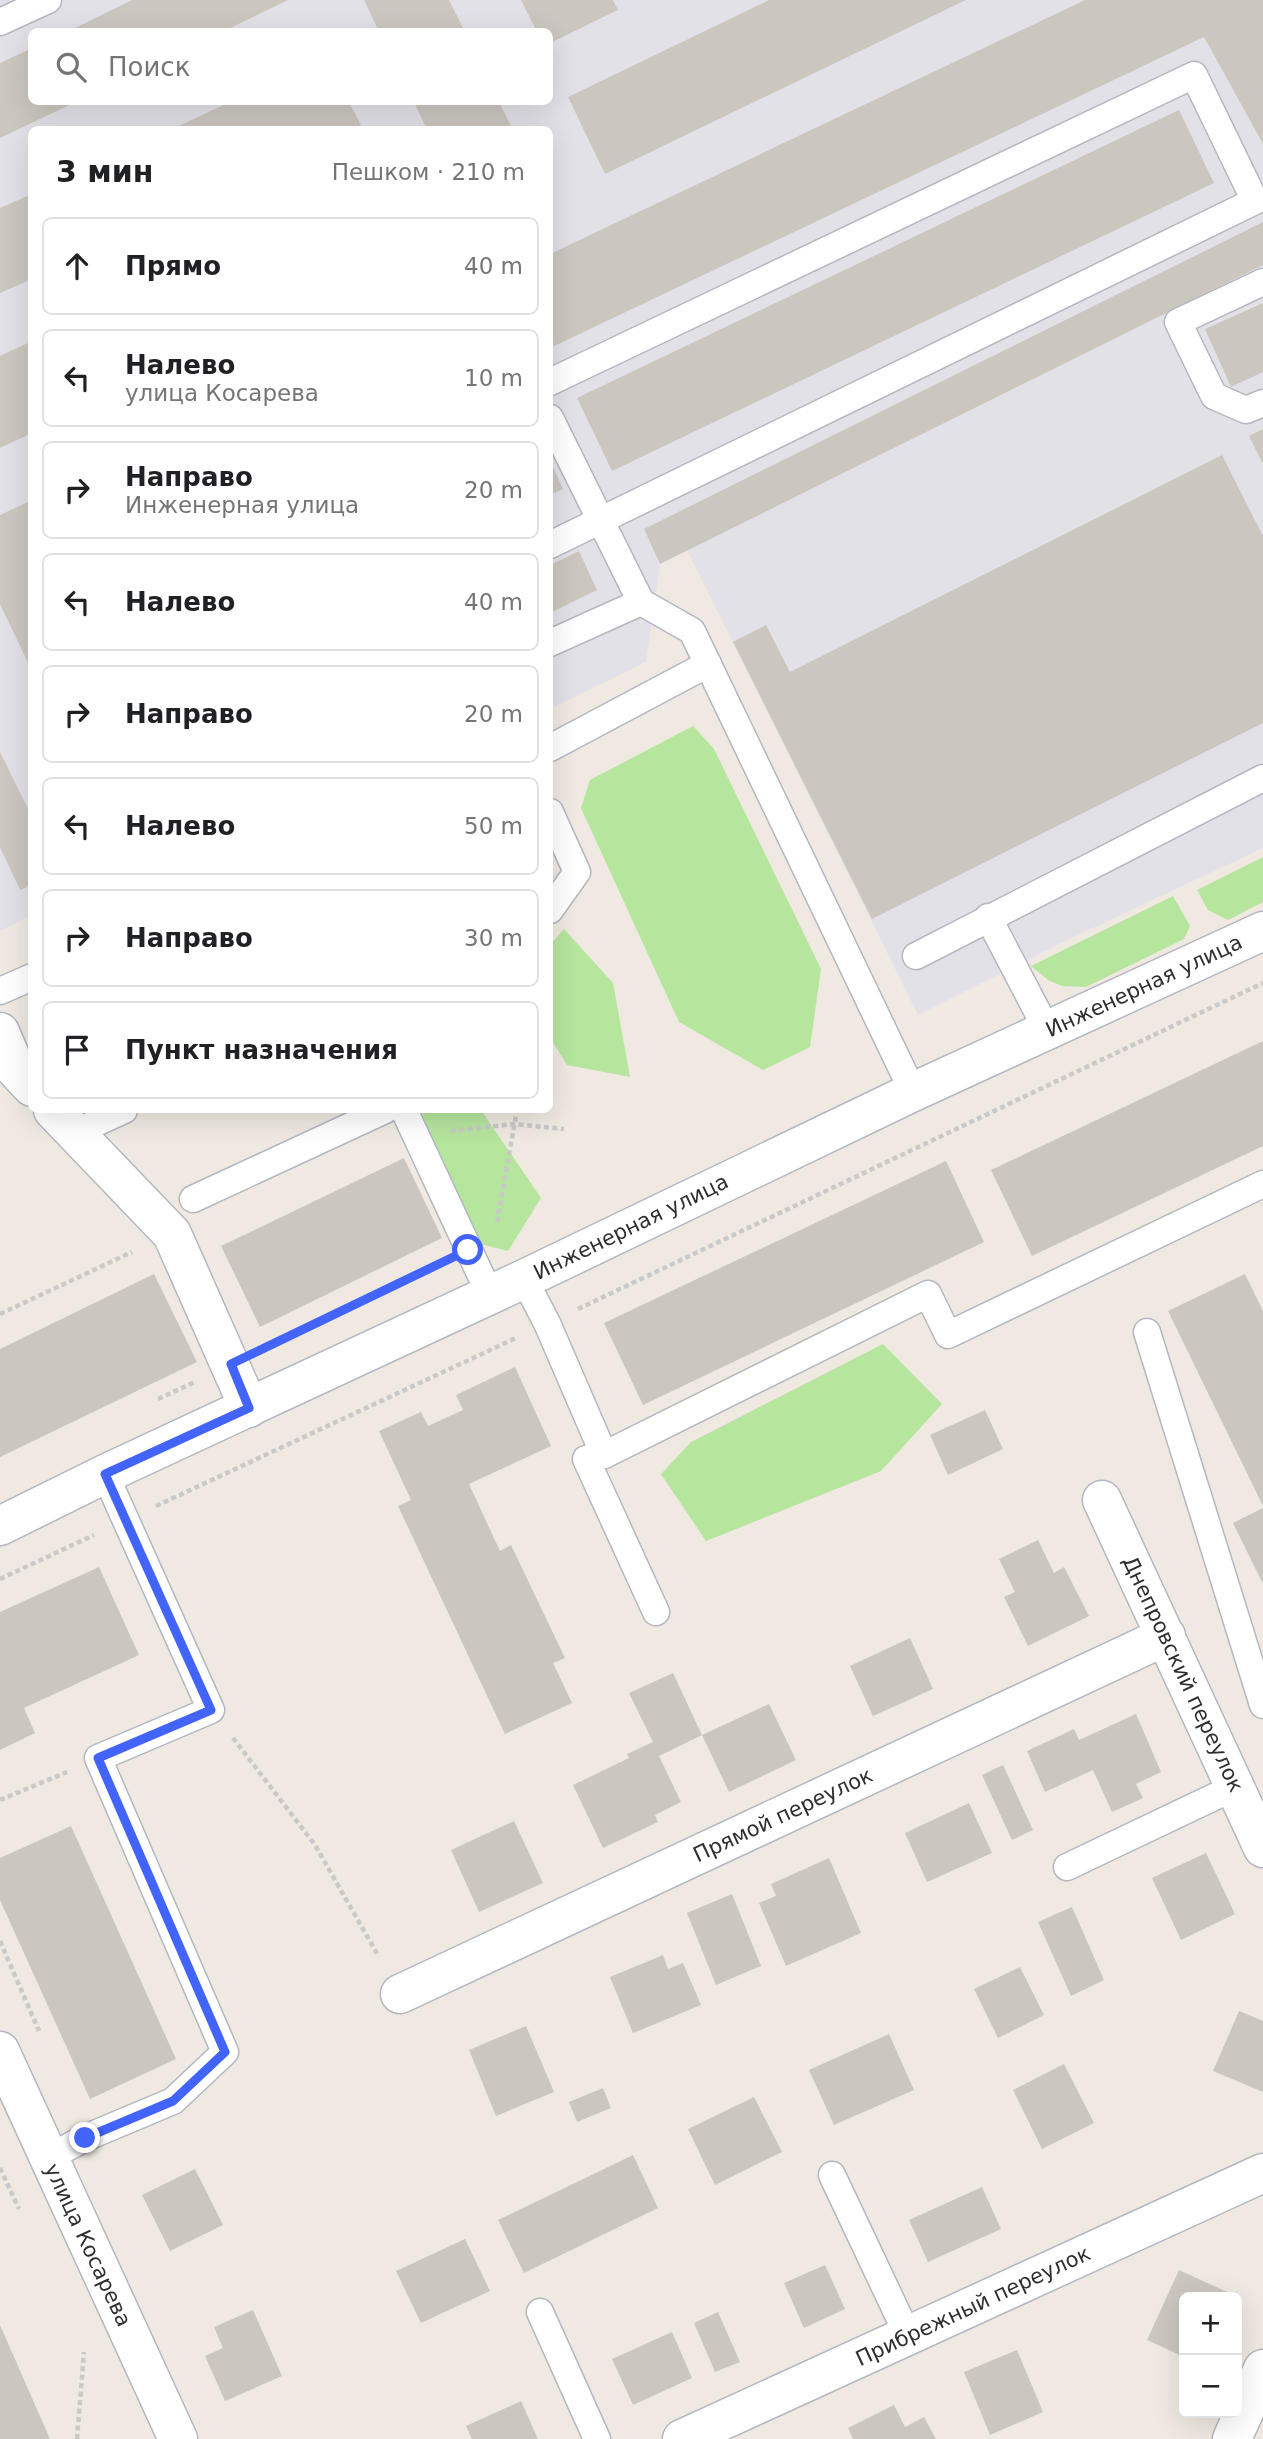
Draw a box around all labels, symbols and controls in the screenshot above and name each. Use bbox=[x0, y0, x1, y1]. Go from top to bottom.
search box bbox=[28, 28, 553, 105]
icon: search bbox=[52, 48, 90, 86]
text: Поиск bbox=[108, 52, 190, 82]
text: 3 мин bbox=[56, 154, 154, 189]
text: Пешком · 210 m bbox=[332, 159, 525, 185]
icon: ahead bbox=[58, 247, 96, 285]
text: Прямо bbox=[125, 251, 221, 281]
text: 40 m bbox=[464, 253, 523, 279]
text: Налево bbox=[125, 350, 235, 380]
icon: left bbox=[58, 359, 96, 397]
text: 10 m bbox=[464, 365, 523, 391]
text: улица Косарева bbox=[125, 380, 319, 406]
text: Направо bbox=[125, 462, 253, 492]
icon: right bbox=[58, 471, 96, 509]
text: 20 m bbox=[464, 477, 523, 503]
text: Инженерная улица bbox=[125, 492, 359, 518]
icon: left bbox=[58, 583, 96, 621]
text: Налево bbox=[125, 587, 235, 617]
text: 40 m bbox=[464, 589, 523, 615]
icon: right bbox=[58, 695, 96, 733]
text: Направо bbox=[125, 699, 253, 729]
text: 20 m bbox=[464, 701, 523, 727]
icon: left bbox=[58, 807, 96, 845]
text: Налево bbox=[125, 811, 235, 841]
text: 50 m bbox=[464, 813, 523, 839]
icon: right bbox=[58, 919, 96, 957]
text: Направо bbox=[125, 923, 253, 953]
text: 30 m bbox=[464, 925, 523, 951]
street label: Инженерная улица bbox=[1042, 930, 1246, 1042]
icon: arrive bbox=[58, 1031, 96, 1069]
text: Пункт назначения bbox=[125, 1035, 398, 1065]
street label: Инженерная улица bbox=[530, 1169, 732, 1285]
route start bbox=[452, 1234, 483, 1265]
street label: Днепровский переулок bbox=[1118, 1552, 1248, 1796]
street label: Прямой переулок bbox=[690, 1763, 876, 1867]
route end bbox=[69, 2122, 100, 2153]
street label: улица Косарева bbox=[40, 2160, 136, 2330]
street label: Прибрежный переулок bbox=[852, 2241, 1094, 2371]
map controls bbox=[1179, 2292, 1242, 2418]
button: + bbox=[1179, 2292, 1242, 2355]
button: − bbox=[1179, 2355, 1242, 2418]

